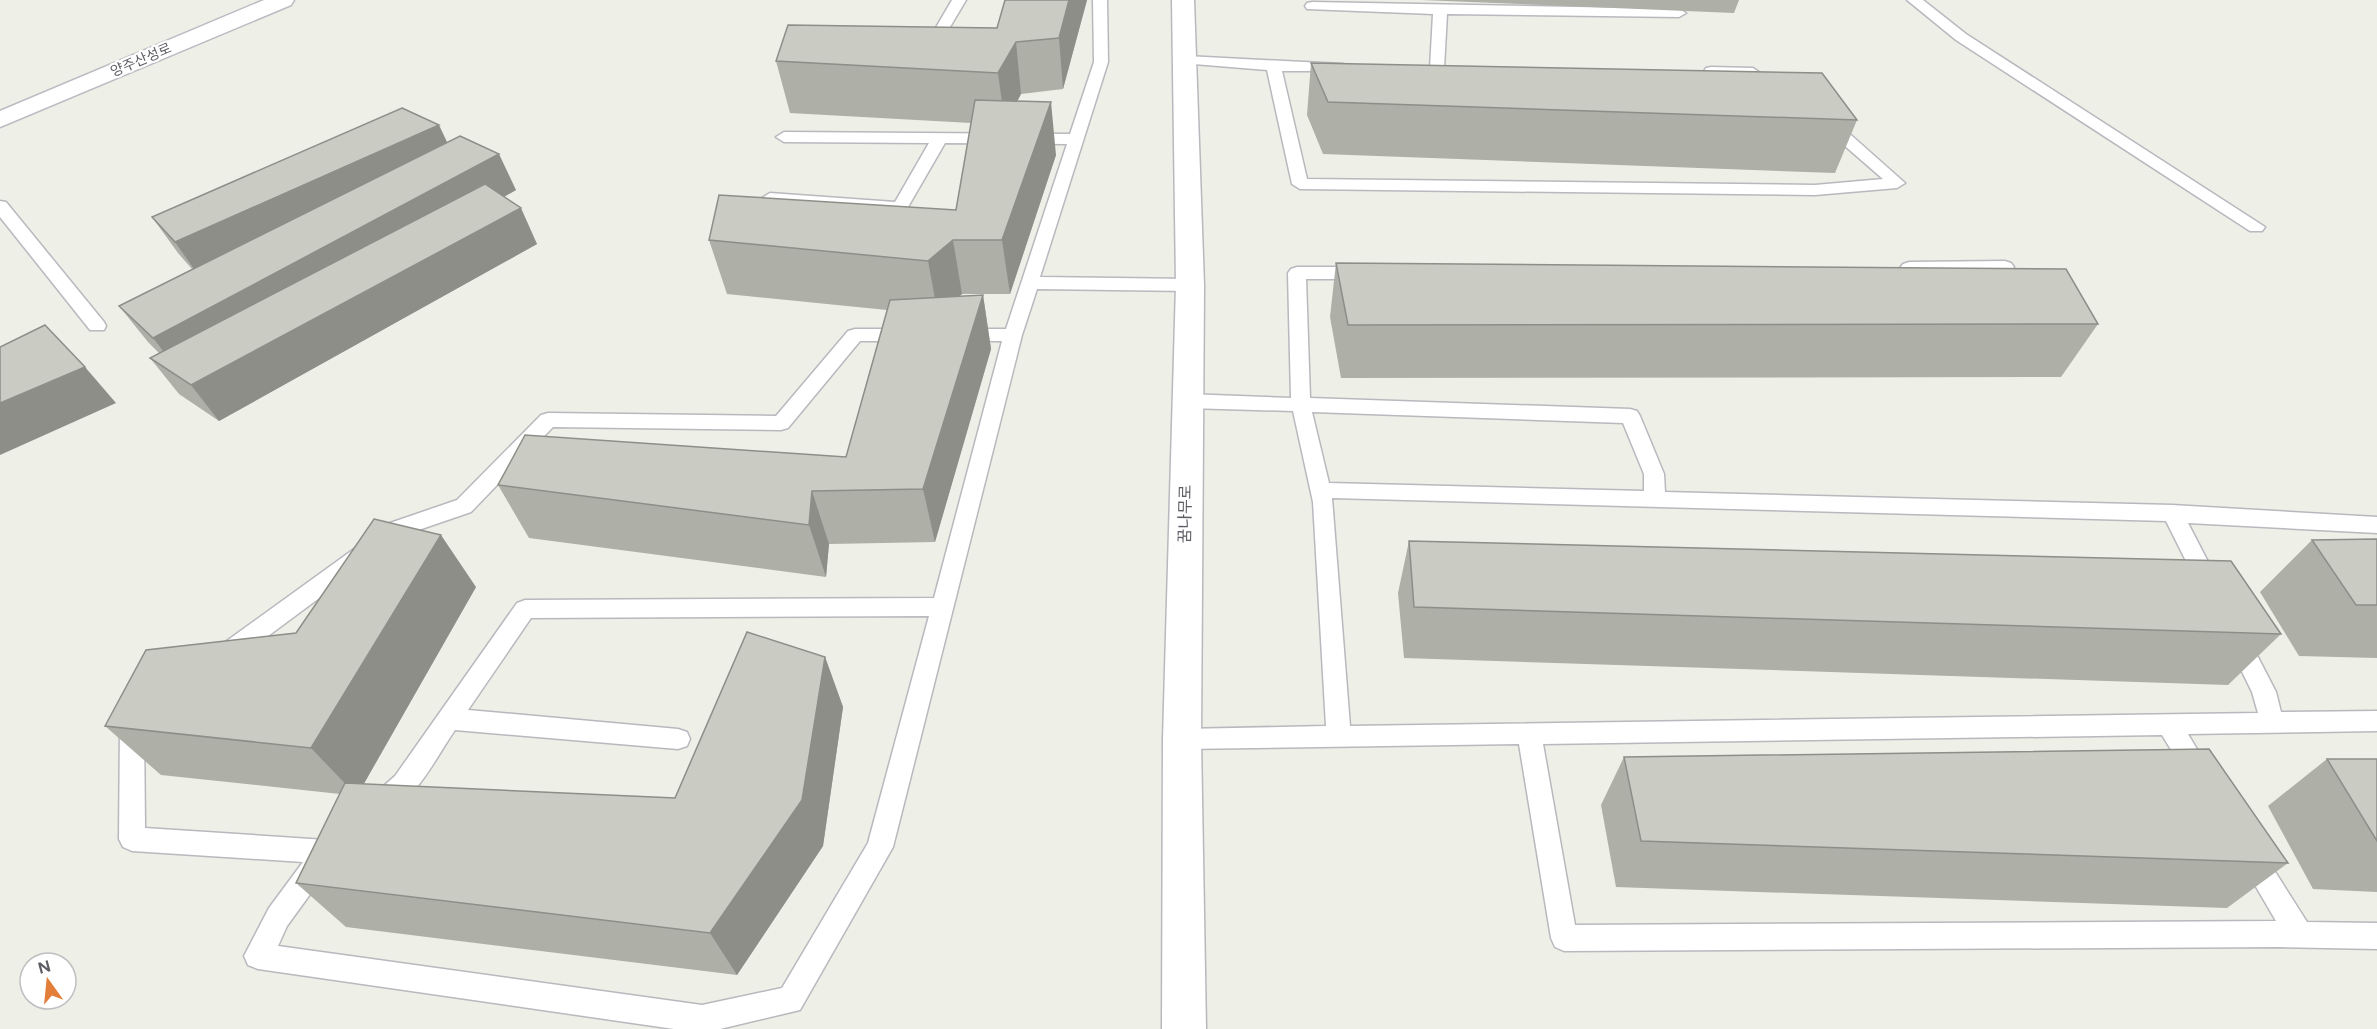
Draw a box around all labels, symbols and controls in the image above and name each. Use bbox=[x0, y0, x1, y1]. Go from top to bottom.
street label: 양주산성로 bbox=[108, 40, 174, 80]
street label: 꿈나무로 bbox=[1175, 484, 1195, 544]
north arrow bbox=[18, 951, 78, 1011]
text: N bbox=[36, 956, 53, 978]

